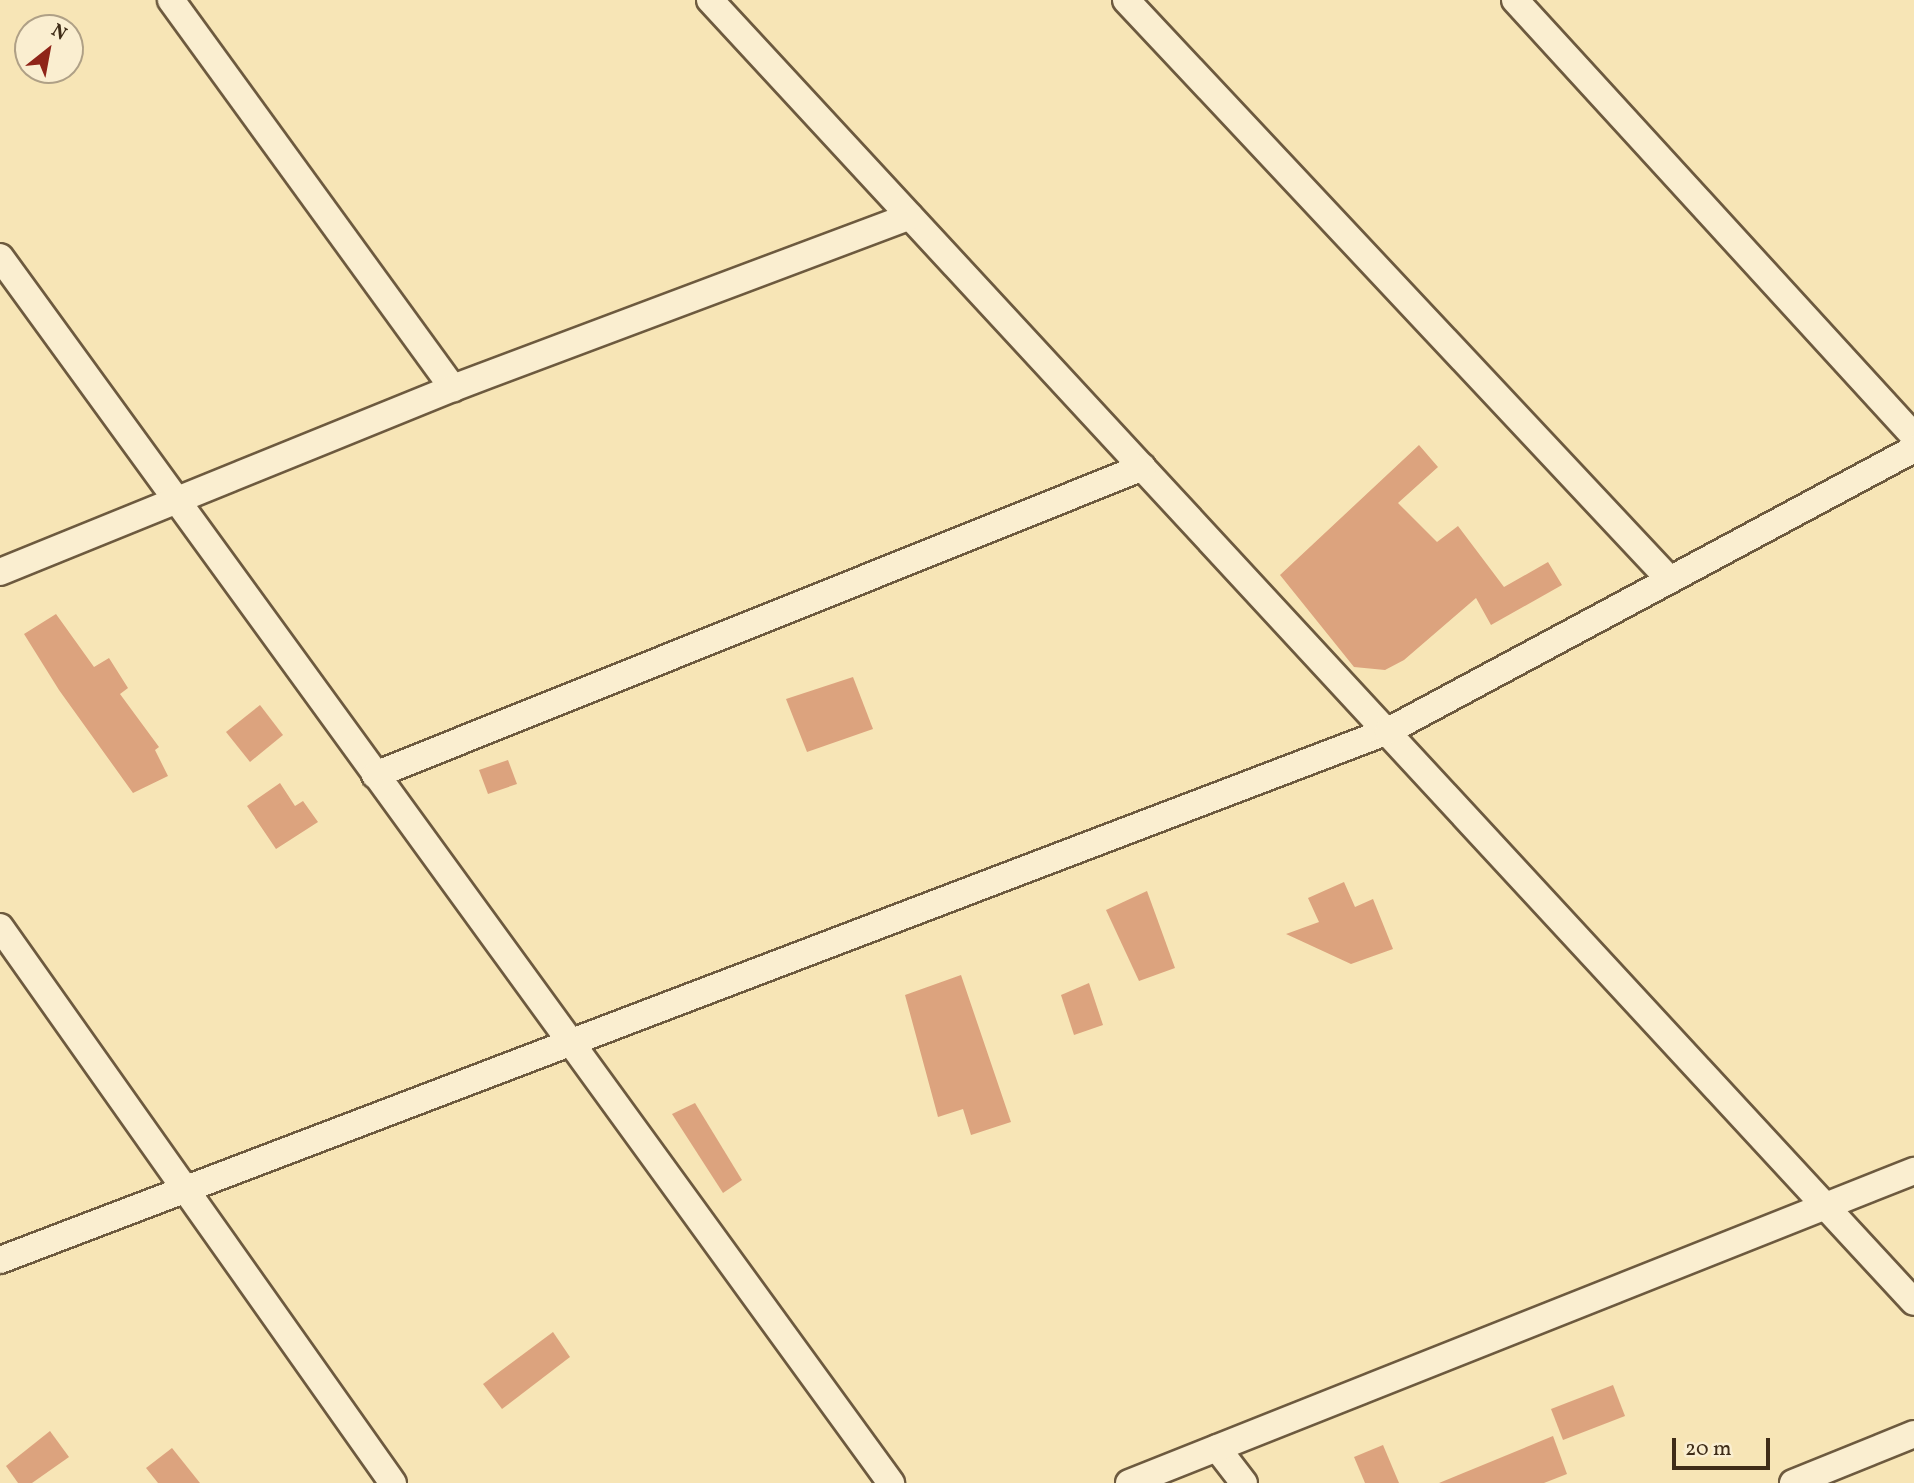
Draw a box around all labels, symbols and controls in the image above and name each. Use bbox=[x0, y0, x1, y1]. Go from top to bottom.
north arrow bbox=[14, 14, 84, 84]
text: N bbox=[46, 18, 71, 47]
scale bar bbox=[1676, 1424, 1774, 1468]
text: 20 m bbox=[1685, 1435, 1731, 1464]

